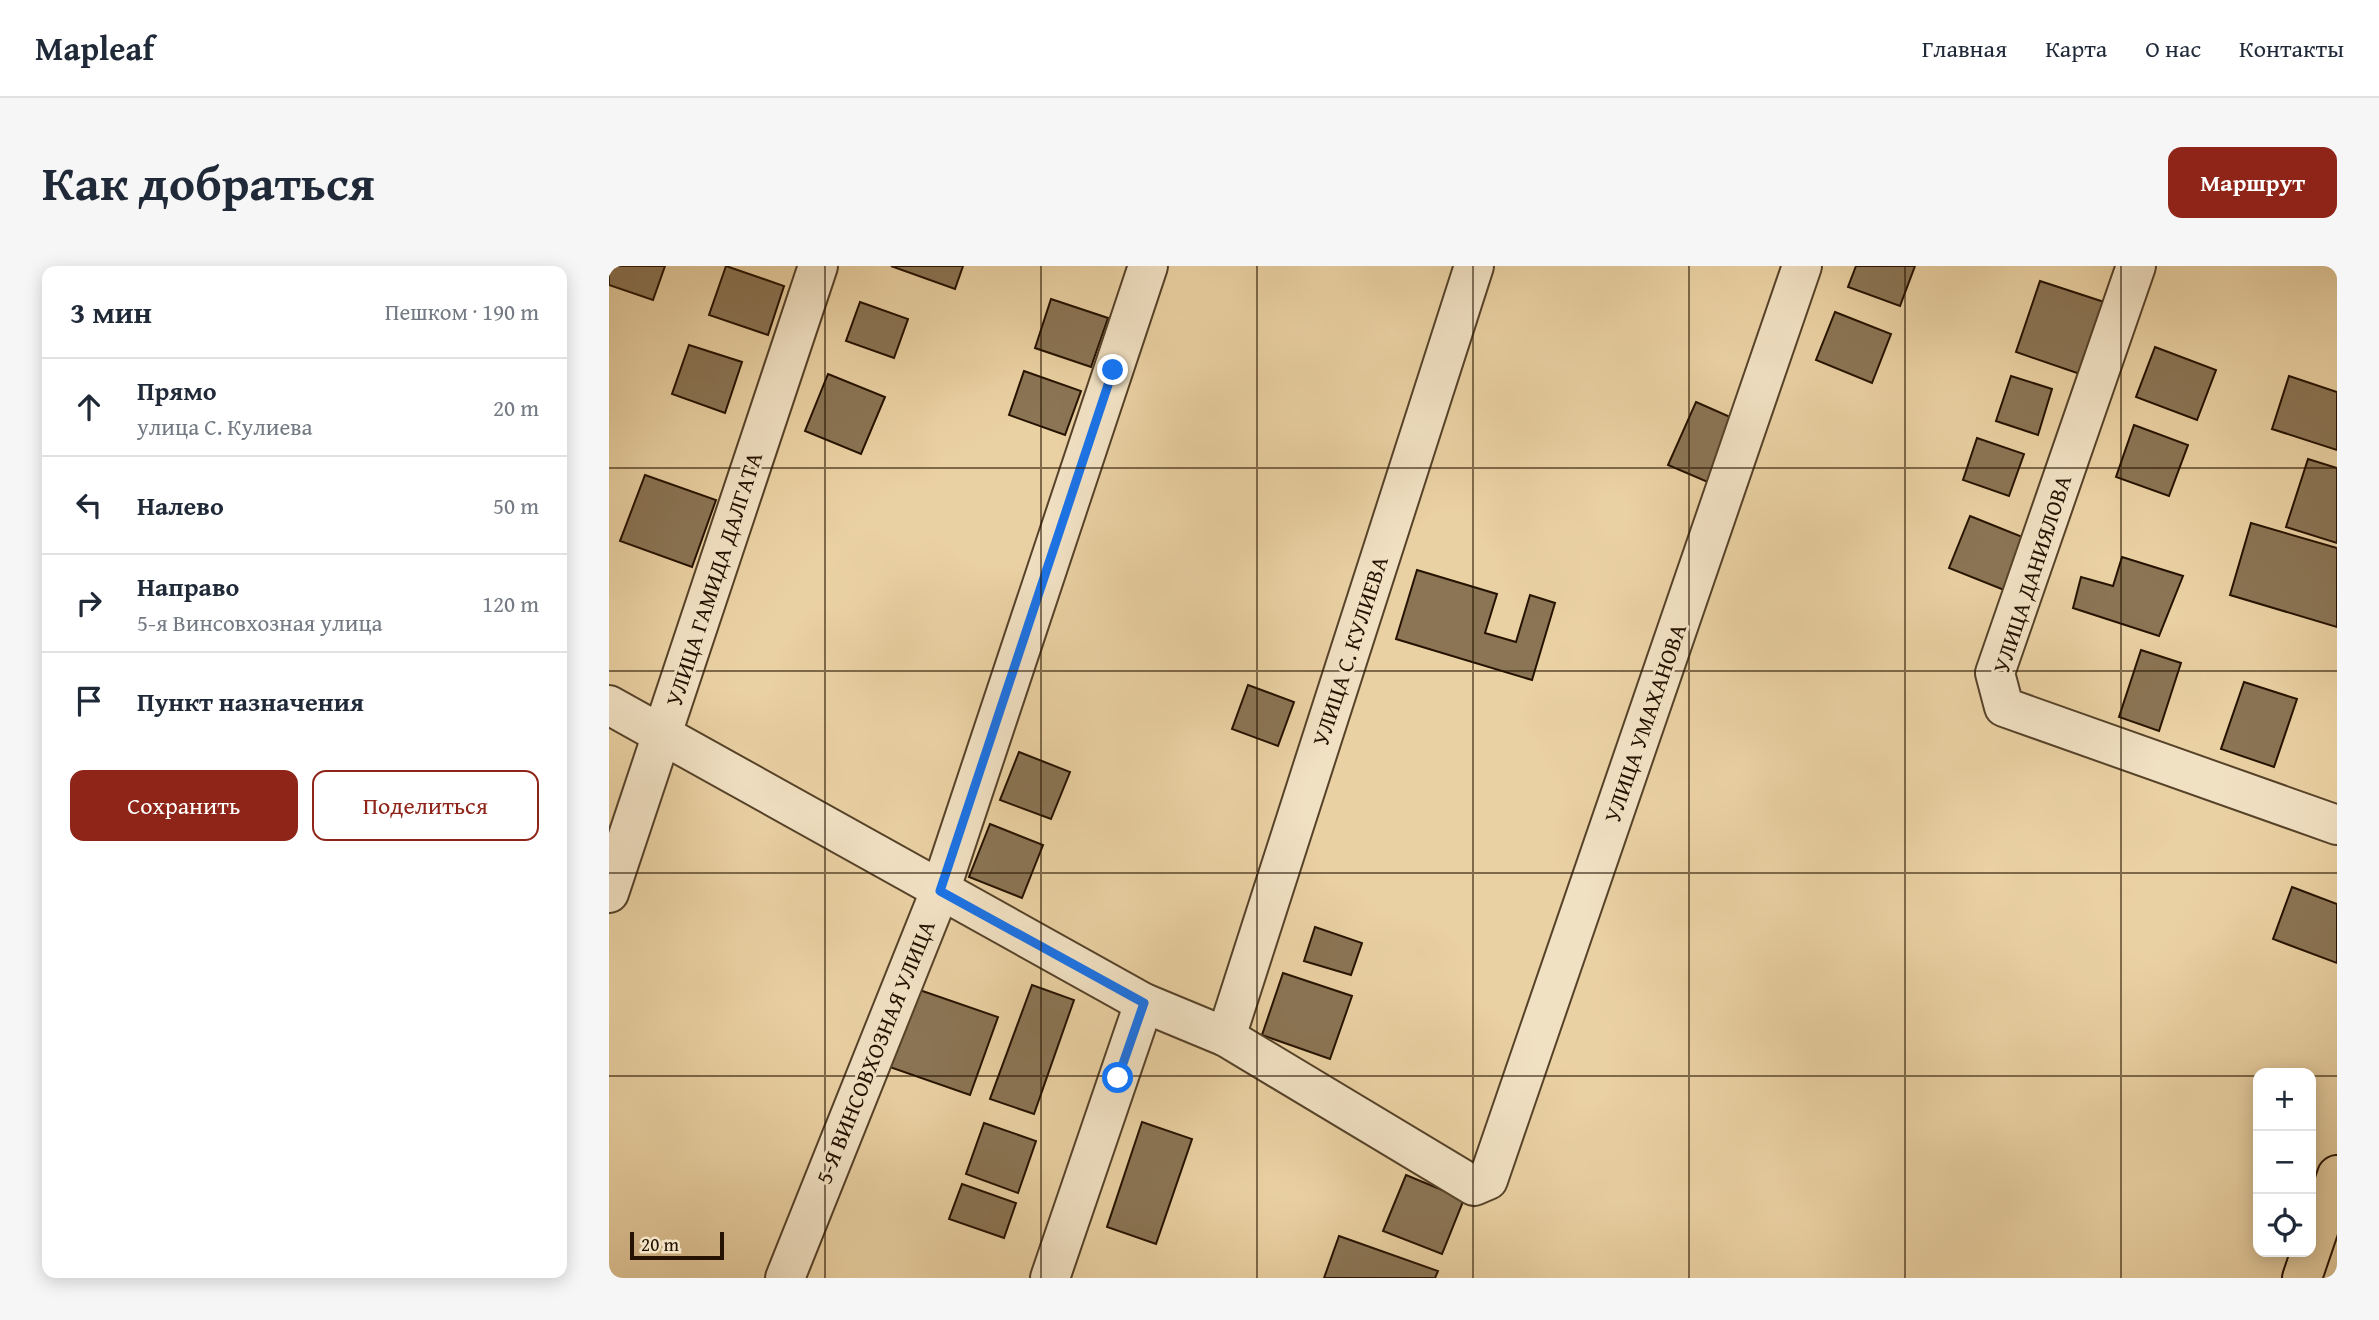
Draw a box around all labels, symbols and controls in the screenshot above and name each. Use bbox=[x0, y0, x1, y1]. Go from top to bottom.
text: Mapleaf bbox=[35, 24, 154, 72]
text: Главная bbox=[1922, 31, 2007, 66]
text: Карта bbox=[2045, 31, 2107, 66]
text: О нас bbox=[2145, 31, 2201, 66]
text: Контакты bbox=[2239, 31, 2344, 66]
text: Как добраться bbox=[42, 146, 375, 218]
button: Маршрут bbox=[2168, 147, 2337, 218]
text: 3 мин bbox=[70, 290, 152, 334]
text: Пешком · 190 m bbox=[385, 295, 539, 328]
route end bbox=[1097, 354, 1128, 385]
text: Прямо bbox=[137, 371, 217, 410]
icon: ahead bbox=[70, 388, 108, 426]
text: 20 m bbox=[493, 391, 539, 424]
text: улица С. Кулиева bbox=[137, 410, 312, 443]
street label: УЛИЦА ГАМИДА ДАЛГАТА bbox=[657, 447, 770, 710]
street label: УЛИЦА ДАНИЯЛОВА bbox=[1984, 471, 2079, 677]
icon: left bbox=[70, 486, 108, 524]
text: Налево bbox=[137, 486, 224, 525]
text: 50 m bbox=[493, 489, 539, 522]
street label: УЛИЦА С. КУЛИЕВА bbox=[1303, 552, 1396, 750]
text: Направо bbox=[137, 567, 239, 606]
icon: right bbox=[70, 584, 108, 622]
text: 120 m bbox=[482, 587, 539, 620]
text: 5-я Винсовхозная улица bbox=[137, 606, 382, 639]
street label: УЛИЦА УМАХАНОВА bbox=[1595, 619, 1694, 827]
icon: arrive bbox=[70, 682, 108, 720]
text: Пункт назначения bbox=[137, 682, 364, 721]
button: Сохранить bbox=[70, 770, 298, 841]
button: Поделиться bbox=[312, 770, 539, 841]
street label: 5-Я ВИНСОВХОЗНАЯ УЛИЦА bbox=[806, 915, 943, 1189]
route start bbox=[1102, 1062, 1133, 1093]
map controls bbox=[2253, 1068, 2316, 1257]
button: + bbox=[2253, 1068, 2316, 1131]
button: − bbox=[2253, 1131, 2316, 1194]
button: locate bbox=[2253, 1194, 2316, 1257]
scale bar bbox=[630, 1229, 725, 1261]
text: 20 m bbox=[641, 1230, 679, 1258]

